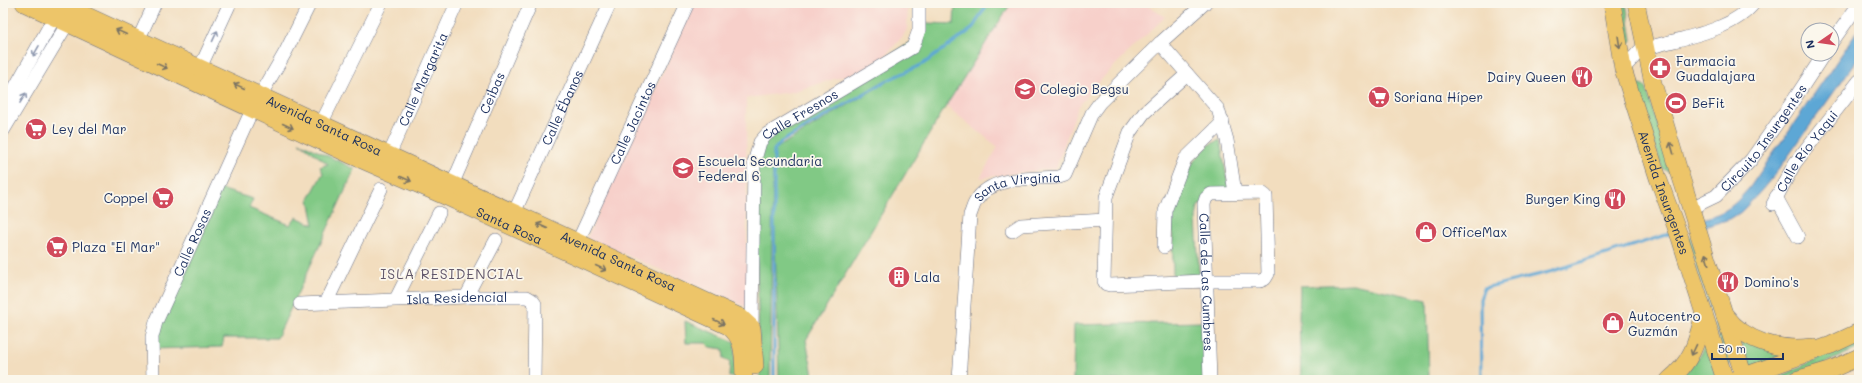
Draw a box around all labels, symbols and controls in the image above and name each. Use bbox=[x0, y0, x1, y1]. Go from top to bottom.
north arrow bbox=[1800, 22, 1840, 62]
one-way arrow bbox=[115, 28, 127, 35]
street label: Calle Margarita bbox=[394, 29, 451, 129]
one-way arrow bbox=[212, 30, 219, 42]
one-way arrow bbox=[1615, 35, 1623, 48]
text: N bbox=[1802, 39, 1818, 50]
one-way arrow bbox=[32, 45, 40, 57]
place label: Farmacia Guadalajara bbox=[1676, 52, 1756, 84]
pharmacy icon: Farmacia Guadalajara bbox=[1647, 55, 1673, 81]
one-way arrow bbox=[155, 63, 167, 70]
restaurant icon: Dairy Queen bbox=[1569, 64, 1595, 90]
street label: Calle Ébanos bbox=[537, 67, 586, 148]
place label: Dairy Queen bbox=[1487, 68, 1566, 85]
street label: Ceibas bbox=[475, 69, 508, 116]
school or university icon: Colegio Begsu bbox=[1012, 76, 1038, 102]
street label: Calle Jacintos bbox=[606, 78, 659, 167]
place label: Colegio Begsu bbox=[1040, 80, 1129, 97]
street label: Circuito Insurgentes bbox=[1716, 80, 1810, 195]
one-way arrow bbox=[233, 82, 245, 89]
supermarket icon: Soriana Híper bbox=[1366, 84, 1392, 110]
street label: Calle Fresnos bbox=[757, 85, 841, 143]
place label: Soriana Híper bbox=[1394, 88, 1483, 105]
sports icon: BeFit bbox=[1663, 90, 1689, 116]
street label: Avenida Santa Rosa bbox=[264, 91, 385, 159]
one-way arrow bbox=[20, 92, 28, 104]
place label: BeFit bbox=[1692, 94, 1725, 111]
street label: Calle Río Yaqui bbox=[1772, 106, 1841, 195]
supermarket icon: Ley del Mar bbox=[23, 116, 49, 142]
place label: Ley del Mar bbox=[52, 120, 127, 137]
one-way arrow bbox=[281, 123, 293, 130]
street label: Avenida Insurgentes bbox=[1635, 128, 1694, 256]
one-way arrow bbox=[1668, 142, 1675, 155]
place label: Escuela Secundaria Federal 6 bbox=[698, 152, 822, 184]
school or university icon: Escuela Secundaria Federal 6 bbox=[670, 155, 696, 181]
street label: Santa Virginia bbox=[969, 168, 1061, 205]
one-way arrow bbox=[400, 176, 412, 183]
supermarket icon: Coppel bbox=[150, 185, 176, 211]
restaurant icon: Burger King bbox=[1602, 186, 1628, 212]
place label: Coppel bbox=[104, 189, 148, 206]
place label: Burger King bbox=[1525, 190, 1600, 207]
street label: Santa Rosa bbox=[474, 203, 545, 248]
street label: Calle Rosas bbox=[169, 205, 214, 279]
street label: Calle de Las Cumbres bbox=[1196, 213, 1218, 351]
shop icon: OfficeMax bbox=[1413, 219, 1439, 245]
one-way arrow bbox=[536, 222, 548, 229]
place label: OfficeMax bbox=[1442, 223, 1508, 240]
street label: Avenida Santa Rosa bbox=[558, 226, 679, 294]
supermarket icon: Plaza "El Mar" bbox=[44, 234, 70, 260]
place label: Plaza "El Mar" bbox=[72, 238, 160, 255]
one-way arrow bbox=[1703, 253, 1710, 266]
district label: ISLA RESIDENCIAL bbox=[380, 264, 524, 283]
building icon: Lala bbox=[886, 264, 912, 290]
one-way arrow bbox=[595, 265, 607, 272]
place label: Lala bbox=[914, 268, 940, 285]
restaurant icon: Domino's bbox=[1715, 269, 1741, 295]
place label: Domino's bbox=[1744, 273, 1799, 290]
street label: Isla Residencial bbox=[406, 288, 507, 308]
place label: Autocentro Guzmán bbox=[1628, 307, 1701, 339]
shop icon: Autocentro Guzmán bbox=[1600, 310, 1626, 336]
one-way arrow bbox=[713, 319, 725, 326]
scale bar bbox=[1712, 335, 1783, 361]
text: 50 m bbox=[1718, 340, 1746, 356]
one-way arrow bbox=[1690, 344, 1697, 356]

